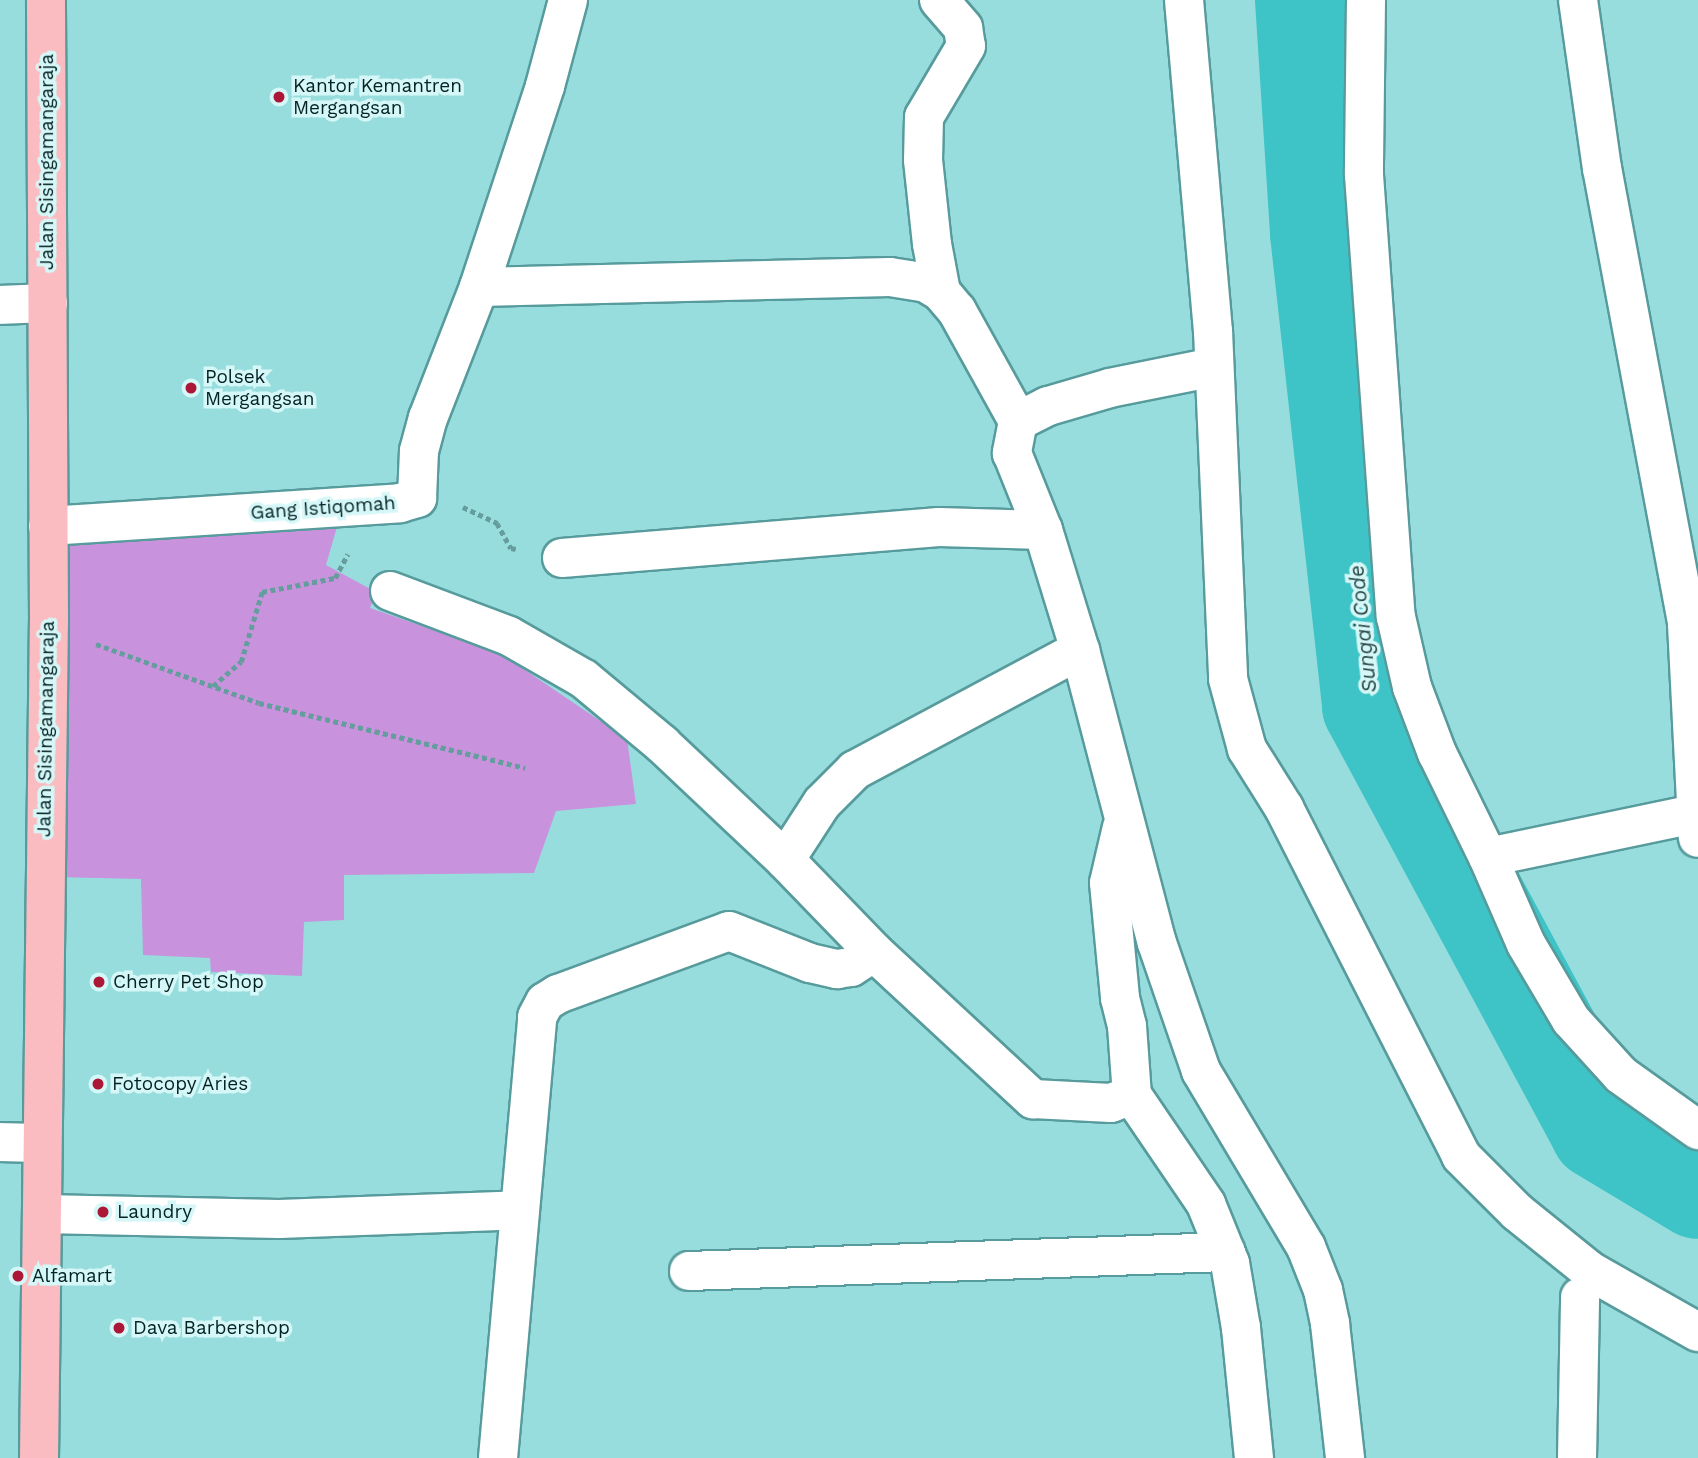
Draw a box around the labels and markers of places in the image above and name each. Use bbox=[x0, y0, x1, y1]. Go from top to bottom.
place label: Kantor Kemantren Mergangsan bbox=[293, 75, 462, 119]
marker: Kantor Kemantren Mergangsan bbox=[271, 89, 287, 105]
place label: Polsek Mergangsan bbox=[205, 366, 315, 410]
marker: Polsek Mergangsan bbox=[183, 380, 199, 396]
place label: Cherry Pet Shop bbox=[113, 971, 264, 993]
marker: Cherry Pet Shop bbox=[91, 974, 107, 990]
place label: Fotocopy Aries bbox=[112, 1073, 249, 1095]
marker: Fotocopy Aries bbox=[90, 1076, 106, 1092]
place label: Laundry bbox=[117, 1201, 192, 1223]
marker: Laundry bbox=[95, 1204, 111, 1220]
place label: Alfamart bbox=[32, 1265, 112, 1287]
marker: Alfamart bbox=[10, 1268, 26, 1284]
place label: Dava Barbershop bbox=[133, 1317, 290, 1339]
marker: Dava Barbershop bbox=[111, 1320, 127, 1336]

